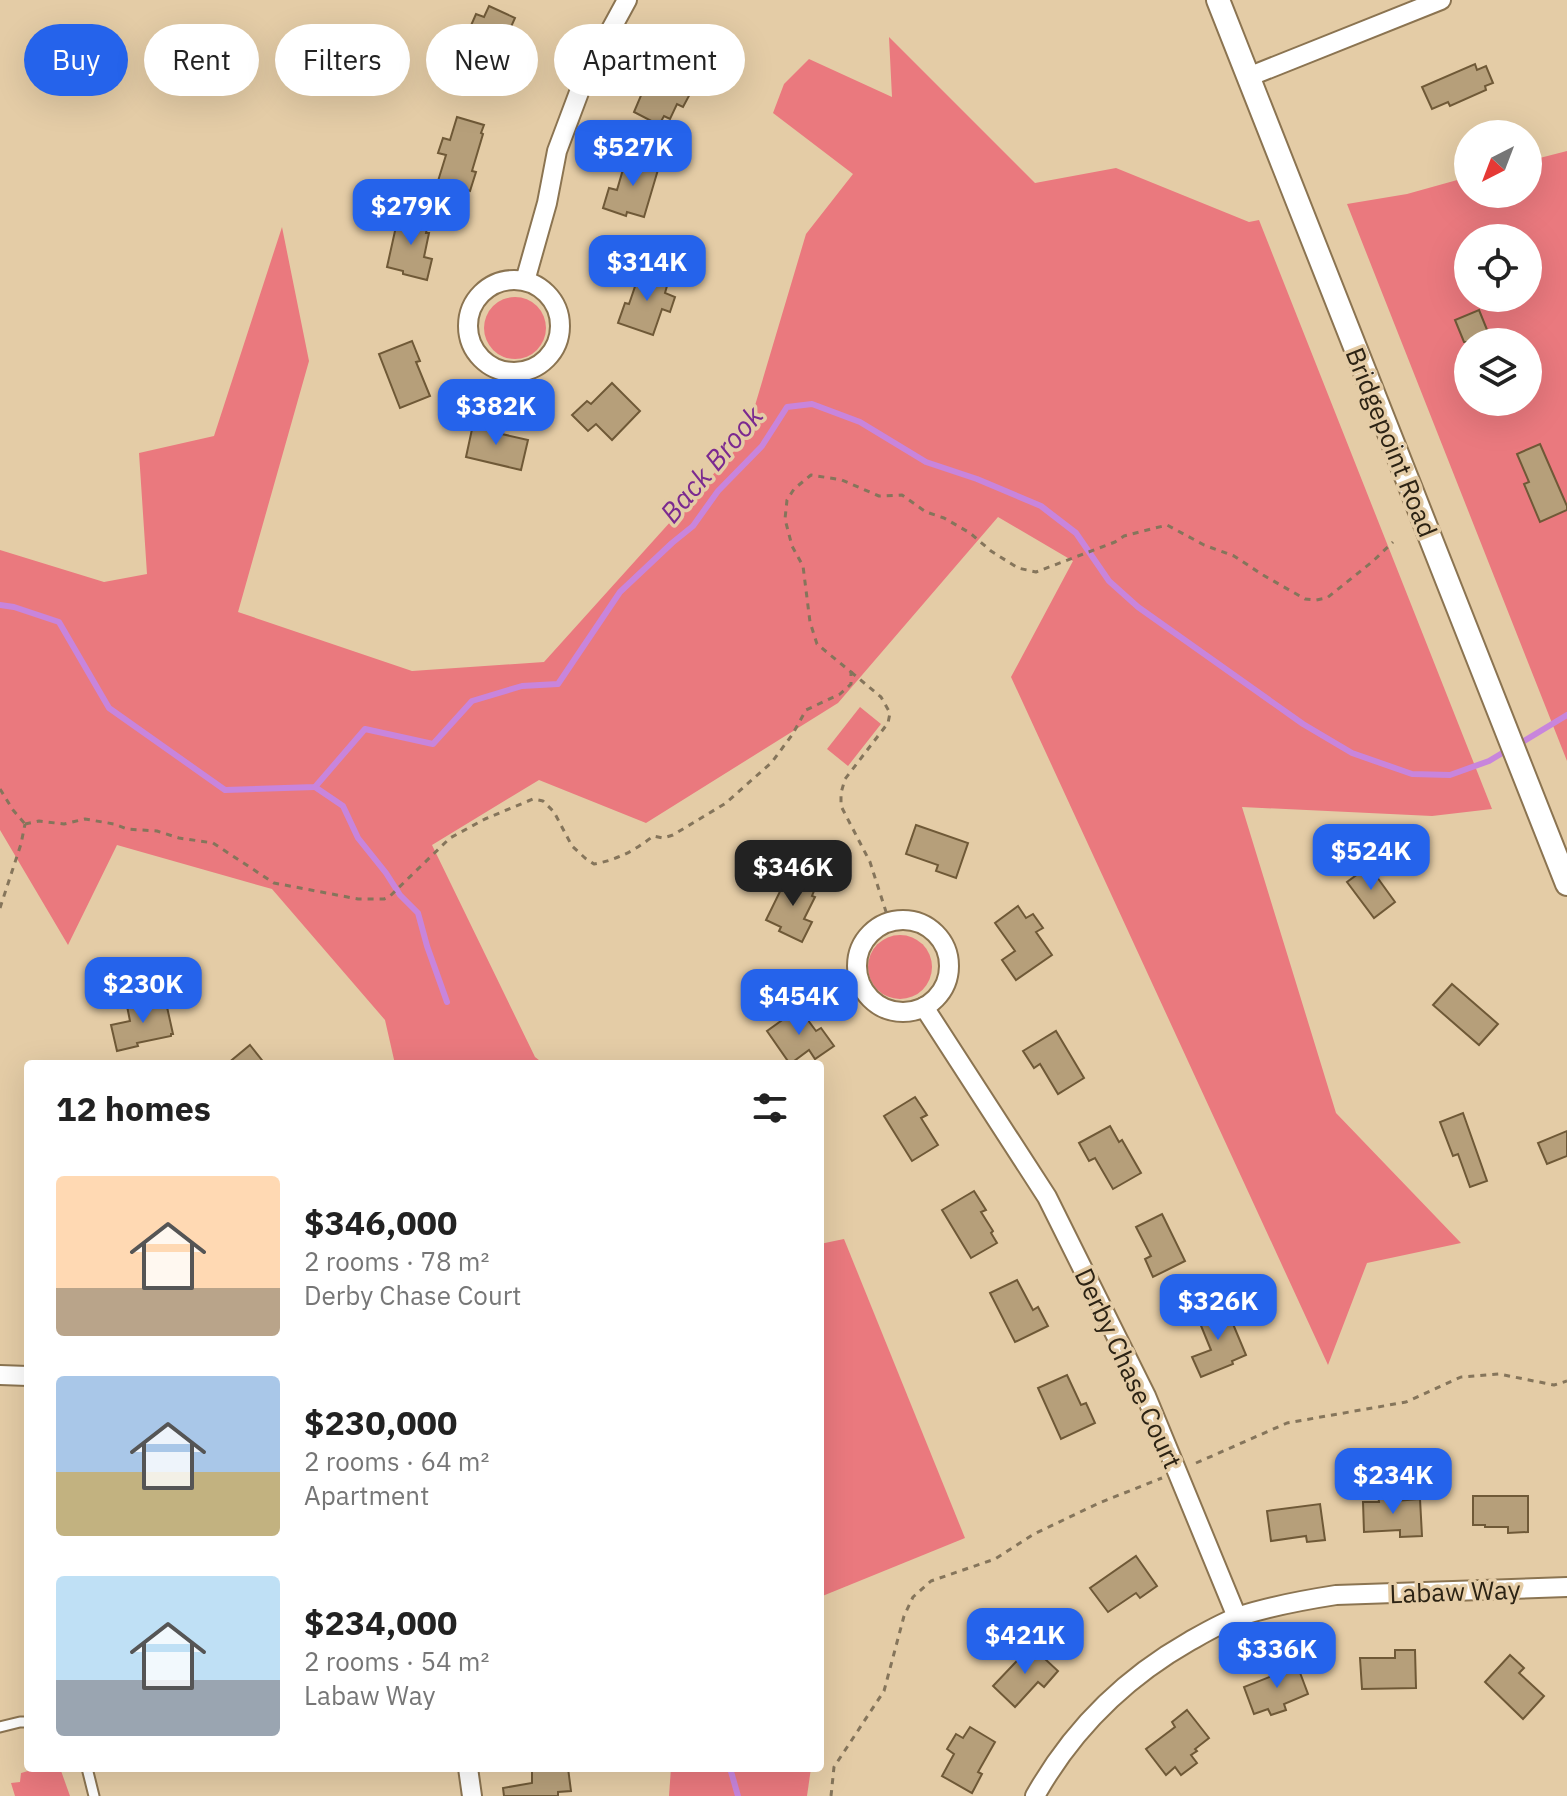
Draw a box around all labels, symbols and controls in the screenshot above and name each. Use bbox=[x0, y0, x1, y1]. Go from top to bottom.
chip: Buy bbox=[24, 24, 128, 96]
chip: Rent bbox=[144, 24, 259, 96]
chip: Filters bbox=[275, 24, 410, 96]
chip: New bbox=[426, 24, 538, 96]
chip: Apartment bbox=[554, 24, 745, 96]
pin: $527K bbox=[577, 120, 689, 188]
north arrow bbox=[1454, 120, 1542, 208]
map controls bbox=[1454, 120, 1542, 416]
text: $527K bbox=[593, 129, 673, 163]
pin: $279K bbox=[355, 179, 467, 247]
text: $279K bbox=[371, 188, 451, 222]
button: locate bbox=[1454, 224, 1542, 312]
pin: $314K bbox=[591, 235, 703, 303]
text: $314K bbox=[607, 244, 687, 278]
button: layers bbox=[1454, 328, 1542, 416]
street label: Bridgepoint Road bbox=[1338, 342, 1446, 542]
pin: $382K bbox=[440, 379, 552, 447]
text: $382K bbox=[456, 388, 536, 422]
water label: Back Brook bbox=[651, 398, 771, 530]
pin: $524K bbox=[1315, 824, 1427, 892]
text: $524K bbox=[1331, 833, 1411, 867]
pin: $346K bbox=[737, 840, 849, 908]
text: $346K bbox=[753, 849, 833, 883]
pin: $230K bbox=[87, 957, 199, 1025]
text: $230K bbox=[103, 966, 183, 1000]
pin: $454K bbox=[743, 969, 855, 1037]
text: $454K bbox=[759, 978, 839, 1012]
text: 12 homes bbox=[56, 1086, 211, 1130]
icon: filters bbox=[748, 1086, 792, 1130]
text: $346,000 bbox=[304, 1200, 457, 1244]
icon: home bbox=[120, 1208, 216, 1304]
text: 2 rooms · 78 m² bbox=[304, 1244, 489, 1278]
street label: Derby Chase Court bbox=[1068, 1262, 1190, 1474]
pin: $326K bbox=[1162, 1274, 1274, 1342]
text: Derby Chase Court bbox=[304, 1278, 521, 1312]
text: $326K bbox=[1178, 1283, 1258, 1317]
text: $230,000 bbox=[304, 1400, 457, 1444]
icon: home bbox=[120, 1408, 216, 1504]
text: 2 rooms · 64 m² bbox=[304, 1444, 489, 1478]
pin: $234K bbox=[1337, 1448, 1449, 1516]
text: $234K bbox=[1353, 1457, 1433, 1491]
text: Apartment bbox=[304, 1478, 429, 1512]
street label: Labaw Way bbox=[1389, 1572, 1521, 1610]
text: $234,000 bbox=[304, 1600, 457, 1644]
icon: home bbox=[120, 1608, 216, 1704]
pin: $421K bbox=[969, 1608, 1081, 1676]
text: $421K bbox=[985, 1617, 1065, 1651]
pin: $336K bbox=[1221, 1622, 1333, 1690]
text: $336K bbox=[1237, 1631, 1317, 1665]
text: 2 rooms · 54 m² bbox=[304, 1644, 489, 1678]
text: Labaw Way bbox=[304, 1678, 436, 1712]

